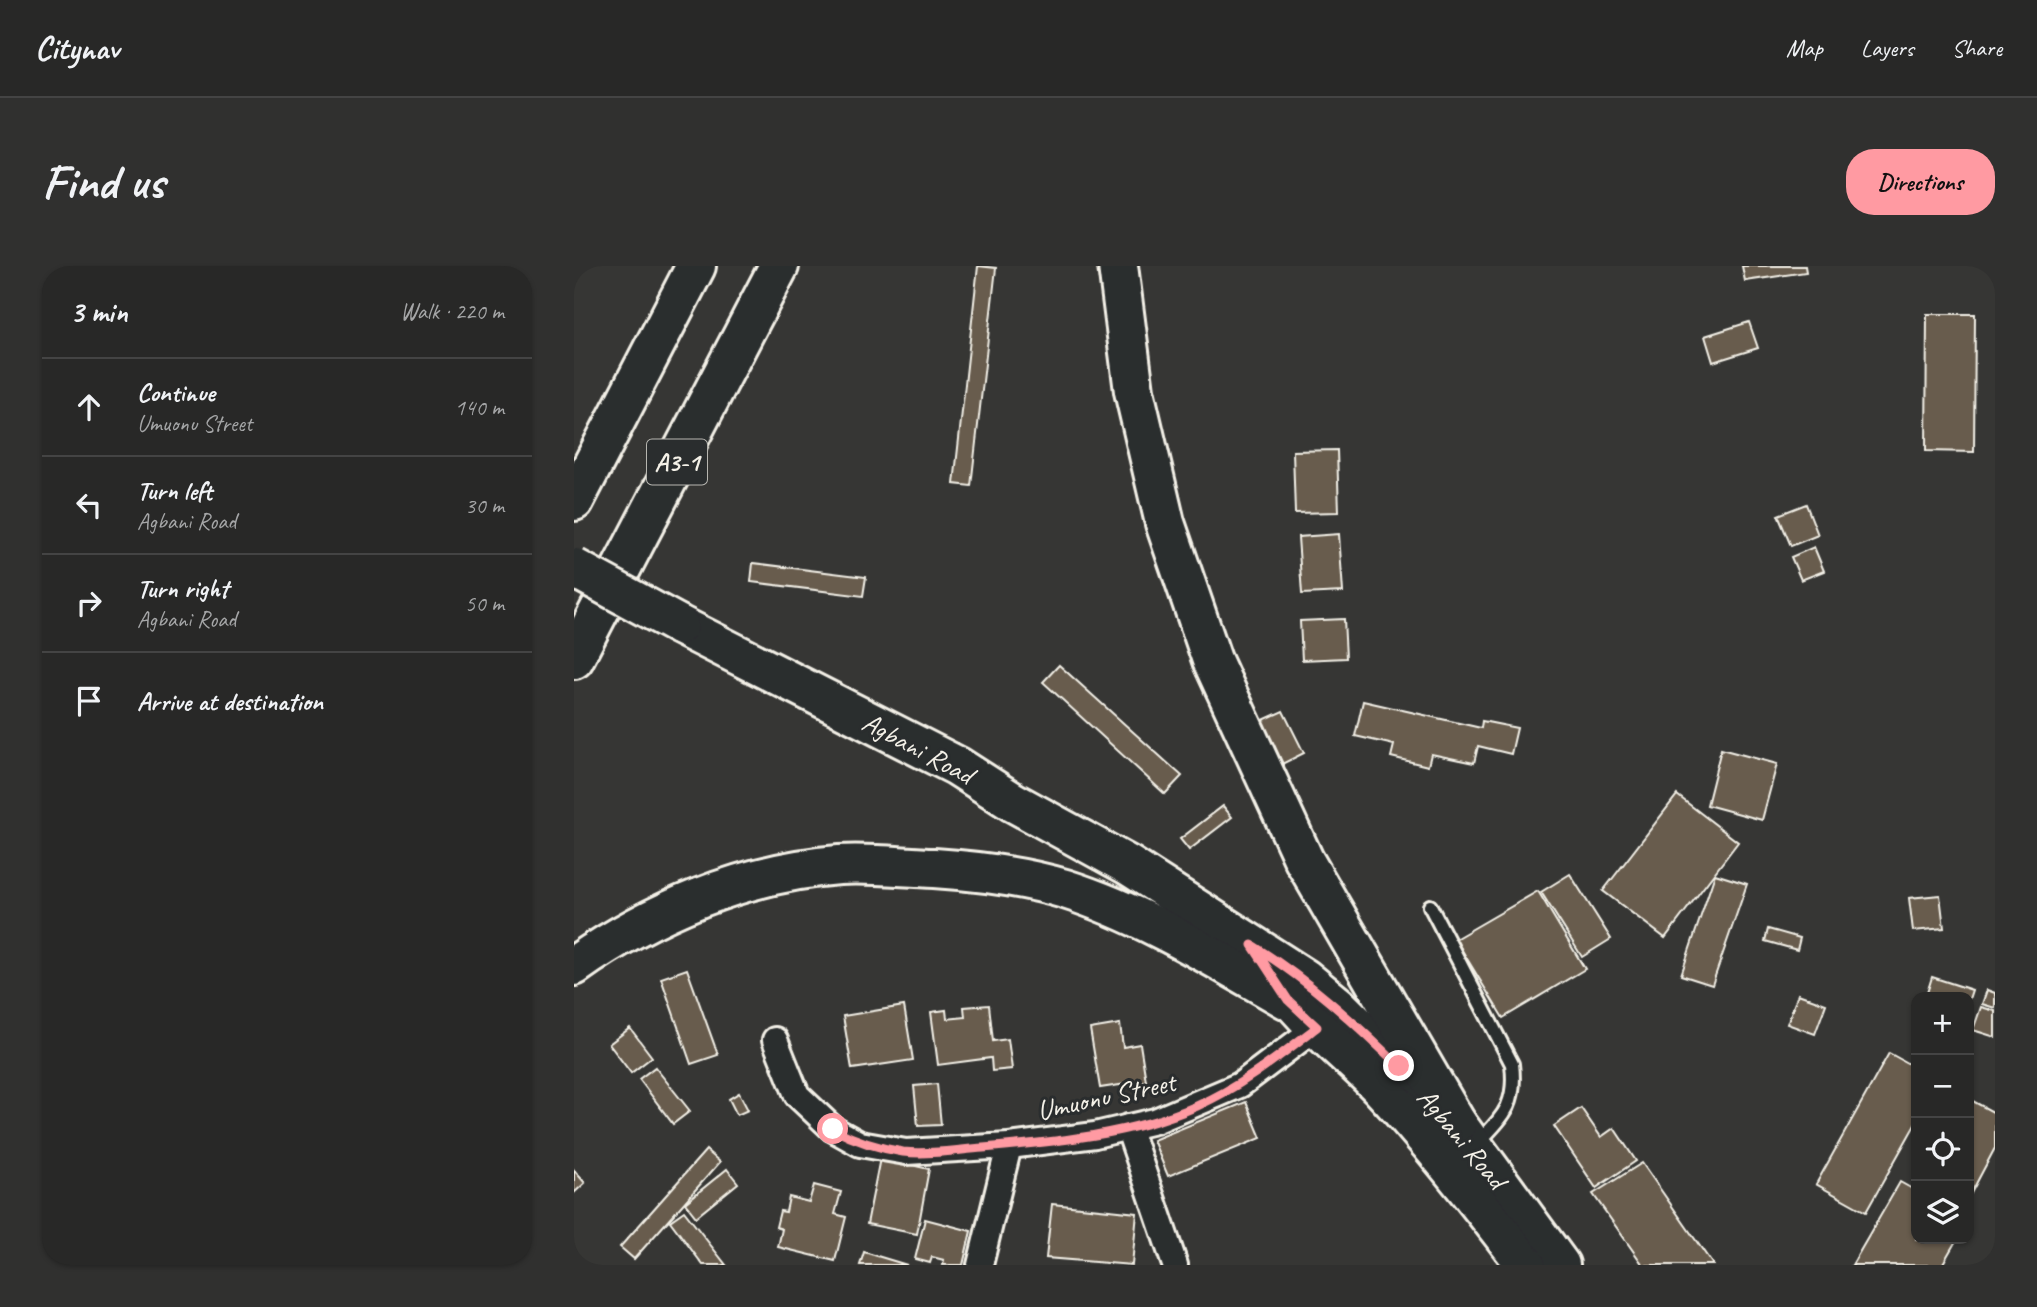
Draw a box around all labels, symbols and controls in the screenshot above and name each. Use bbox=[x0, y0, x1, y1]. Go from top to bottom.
text: Citynav bbox=[35, 27, 119, 69]
text: Map bbox=[1786, 33, 1823, 63]
text: Layers bbox=[1861, 33, 1914, 63]
text: Share bbox=[1952, 33, 2002, 63]
button: Directions bbox=[1846, 149, 1995, 215]
text: Find us bbox=[42, 151, 164, 213]
text: 3 min bbox=[70, 293, 127, 331]
text: Walk · 220 m bbox=[400, 297, 504, 326]
text: Continue bbox=[137, 376, 215, 409]
icon: ahead bbox=[70, 388, 108, 426]
text: 140 m bbox=[455, 393, 504, 422]
text: Umuonu Street bbox=[137, 409, 252, 438]
road number: A3-1 bbox=[647, 440, 707, 484]
text: Turn left bbox=[137, 474, 212, 507]
icon: left bbox=[70, 486, 108, 524]
text: 30 m bbox=[465, 491, 504, 520]
text: Agbani Road bbox=[137, 507, 236, 536]
text: Turn right bbox=[137, 572, 228, 605]
icon: right bbox=[70, 584, 108, 622]
text: 50 m bbox=[465, 589, 504, 618]
text: Agbani Road bbox=[137, 605, 236, 634]
icon: arrive bbox=[70, 682, 108, 720]
text: Arrive at destination bbox=[137, 685, 323, 718]
street label: Agbani Road bbox=[856, 704, 983, 794]
map controls bbox=[1911, 992, 1974, 1244]
button: + bbox=[1911, 992, 1974, 1055]
route end bbox=[1383, 1050, 1414, 1081]
button: − bbox=[1911, 1055, 1974, 1118]
street label: Umuonu Street bbox=[1034, 1064, 1181, 1128]
street label: Agbani Road bbox=[1410, 1080, 1517, 1199]
route start bbox=[817, 1113, 848, 1144]
button: locate bbox=[1911, 1118, 1974, 1181]
button: layers bbox=[1911, 1181, 1974, 1244]

